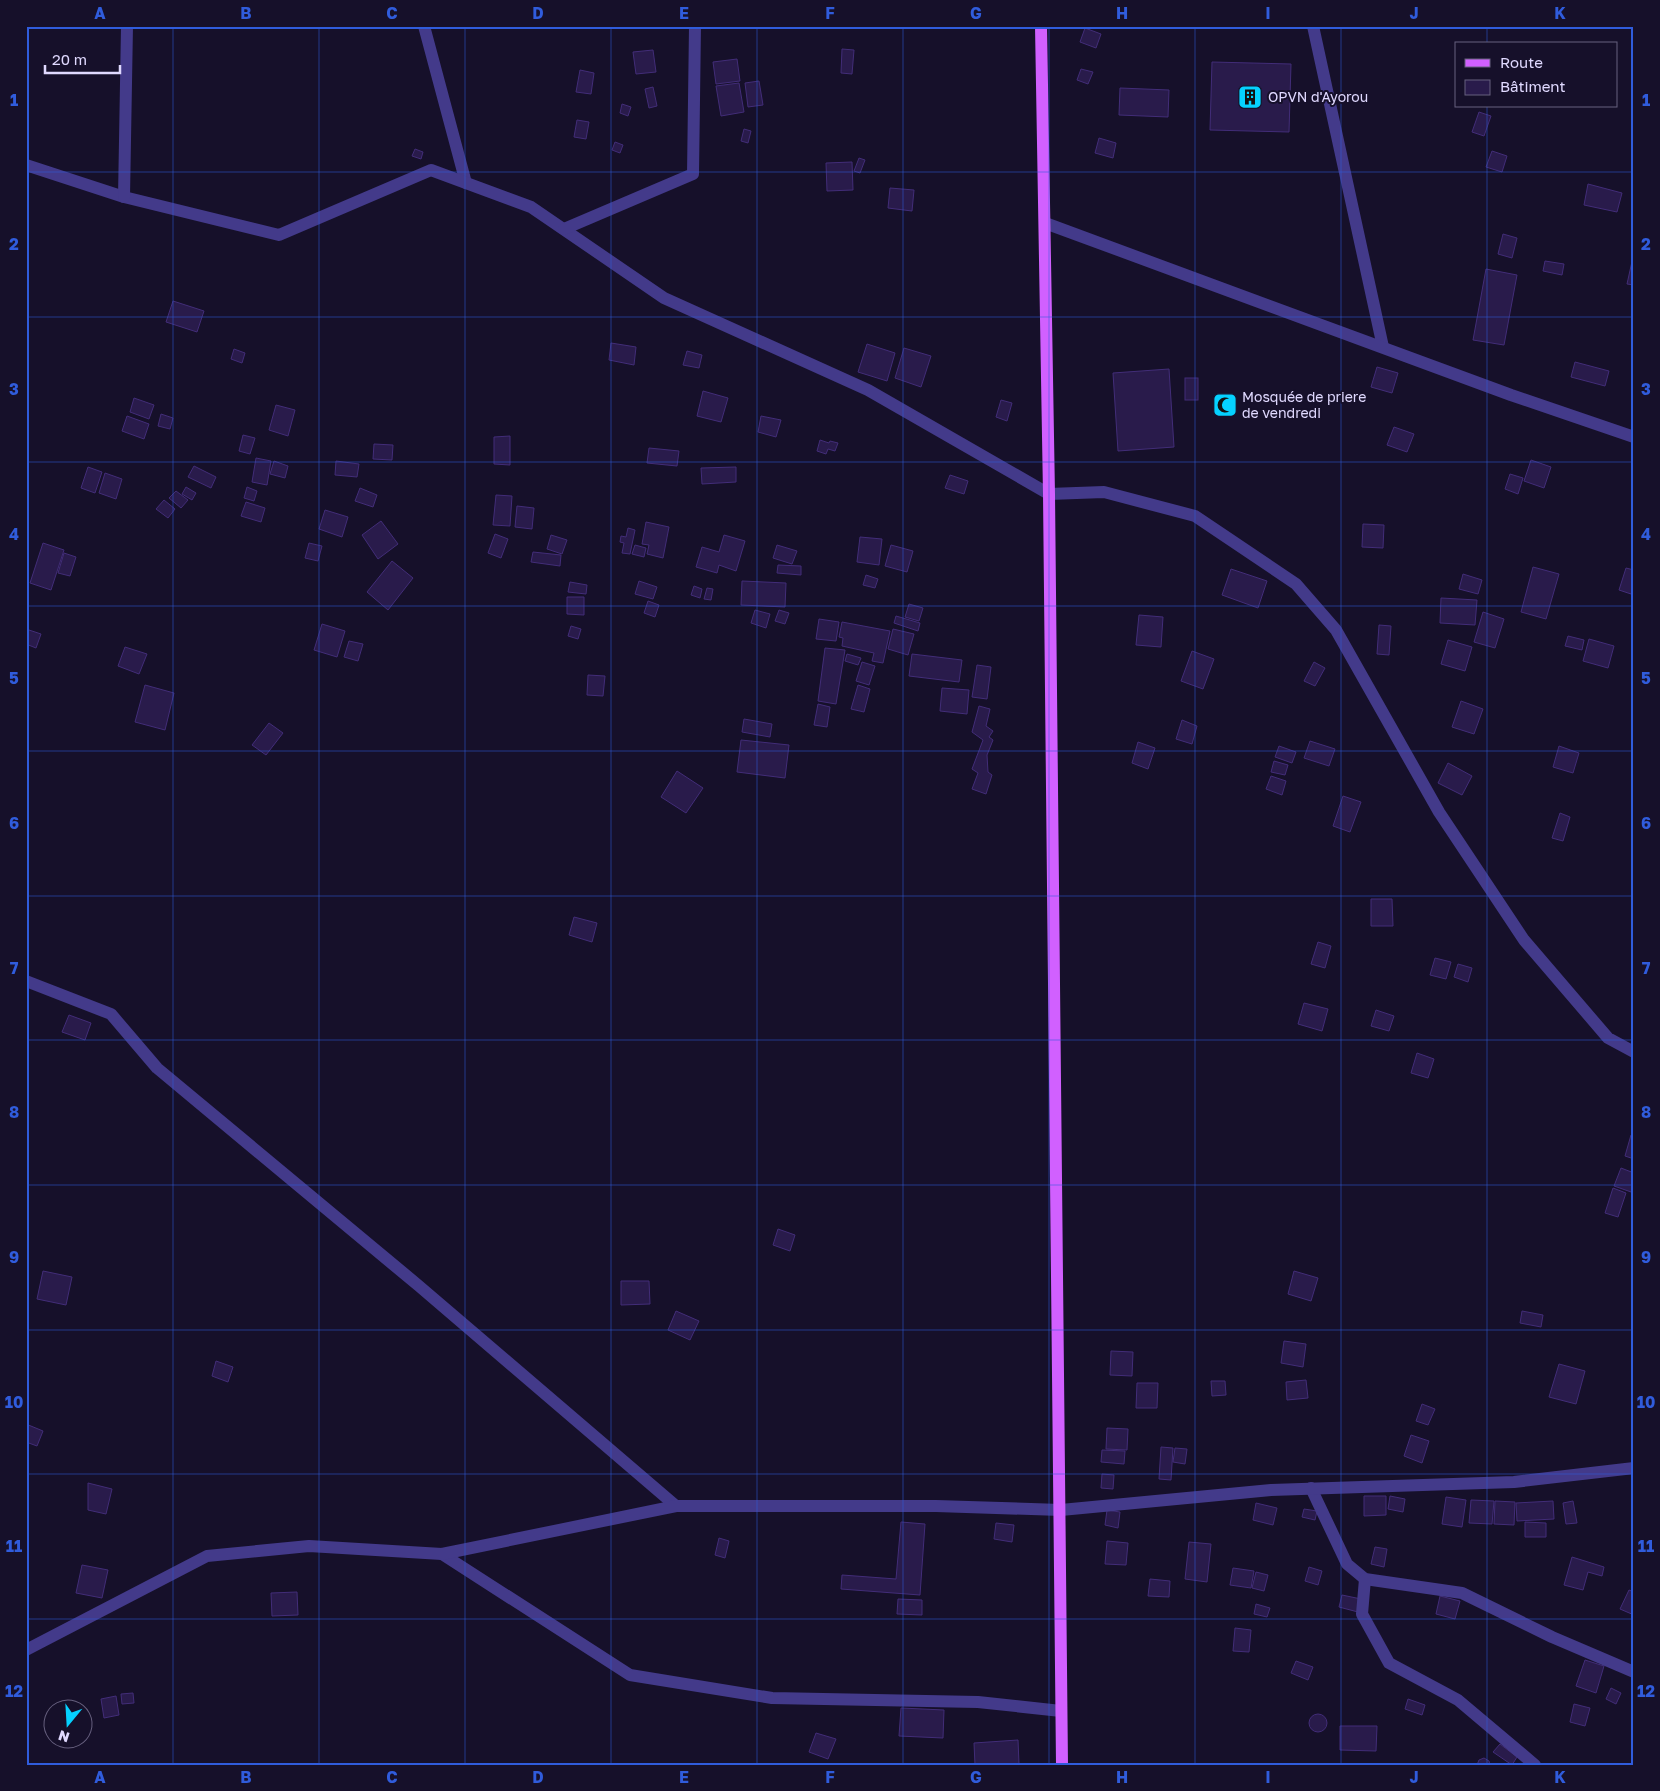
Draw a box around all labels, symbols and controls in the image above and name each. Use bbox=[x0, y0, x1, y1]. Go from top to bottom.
text: A bbox=[94, 3, 106, 23]
text: B bbox=[240, 3, 252, 23]
text: C bbox=[386, 3, 398, 23]
text: D bbox=[532, 3, 544, 23]
text: E bbox=[679, 3, 689, 23]
text: F bbox=[825, 3, 835, 23]
text: G bbox=[970, 3, 982, 23]
text: H bbox=[1116, 3, 1128, 23]
text: I bbox=[1265, 3, 1271, 23]
text: J bbox=[1409, 3, 1419, 23]
text: K bbox=[1554, 3, 1566, 23]
scale bar bbox=[45, 42, 120, 74]
legend bbox=[1455, 42, 1618, 108]
text: 20 m bbox=[52, 50, 87, 68]
text: Route bbox=[1500, 53, 1543, 71]
text: Bâtiment bbox=[1500, 77, 1565, 95]
building icon: OPVN d'Ayorou bbox=[1237, 84, 1263, 110]
place label: OPVN d'Ayorou bbox=[1268, 88, 1368, 105]
text: 1 bbox=[10, 90, 18, 110]
text: 1 bbox=[1642, 90, 1650, 110]
text: 2 bbox=[9, 234, 19, 254]
text: 2 bbox=[1641, 234, 1651, 254]
text: 3 bbox=[9, 379, 19, 399]
text: 3 bbox=[1641, 379, 1651, 399]
place label: Mosquée de priere de vendredi bbox=[1242, 388, 1366, 421]
mosque icon: Mosquée de priere de vendredi bbox=[1212, 392, 1238, 418]
text: 4 bbox=[9, 524, 19, 544]
text: 4 bbox=[1641, 524, 1651, 544]
text: 5 bbox=[9, 668, 19, 688]
text: 5 bbox=[1641, 668, 1651, 688]
text: 6 bbox=[9, 813, 19, 833]
text: 6 bbox=[1641, 813, 1651, 833]
text: 7 bbox=[10, 958, 19, 978]
text: 7 bbox=[1642, 958, 1651, 978]
text: 8 bbox=[9, 1102, 19, 1122]
text: 8 bbox=[1641, 1102, 1651, 1122]
text: 9 bbox=[9, 1247, 19, 1267]
text: 9 bbox=[1641, 1247, 1651, 1267]
text: 10 bbox=[5, 1392, 23, 1412]
text: 10 bbox=[1637, 1392, 1655, 1412]
text: 11 bbox=[6, 1536, 22, 1556]
text: 11 bbox=[1638, 1536, 1654, 1556]
text: 12 bbox=[5, 1681, 23, 1701]
text: 12 bbox=[1637, 1681, 1655, 1701]
north arrow bbox=[42, 1698, 92, 1748]
text: N bbox=[56, 1727, 72, 1747]
text: A bbox=[94, 1767, 106, 1787]
text: B bbox=[240, 1767, 252, 1787]
text: C bbox=[386, 1767, 398, 1787]
text: D bbox=[532, 1767, 544, 1787]
text: E bbox=[679, 1767, 689, 1787]
text: F bbox=[825, 1767, 835, 1787]
text: G bbox=[970, 1767, 982, 1787]
text: H bbox=[1116, 1767, 1128, 1787]
text: I bbox=[1265, 1767, 1271, 1787]
text: J bbox=[1409, 1767, 1419, 1787]
text: K bbox=[1554, 1767, 1566, 1787]

